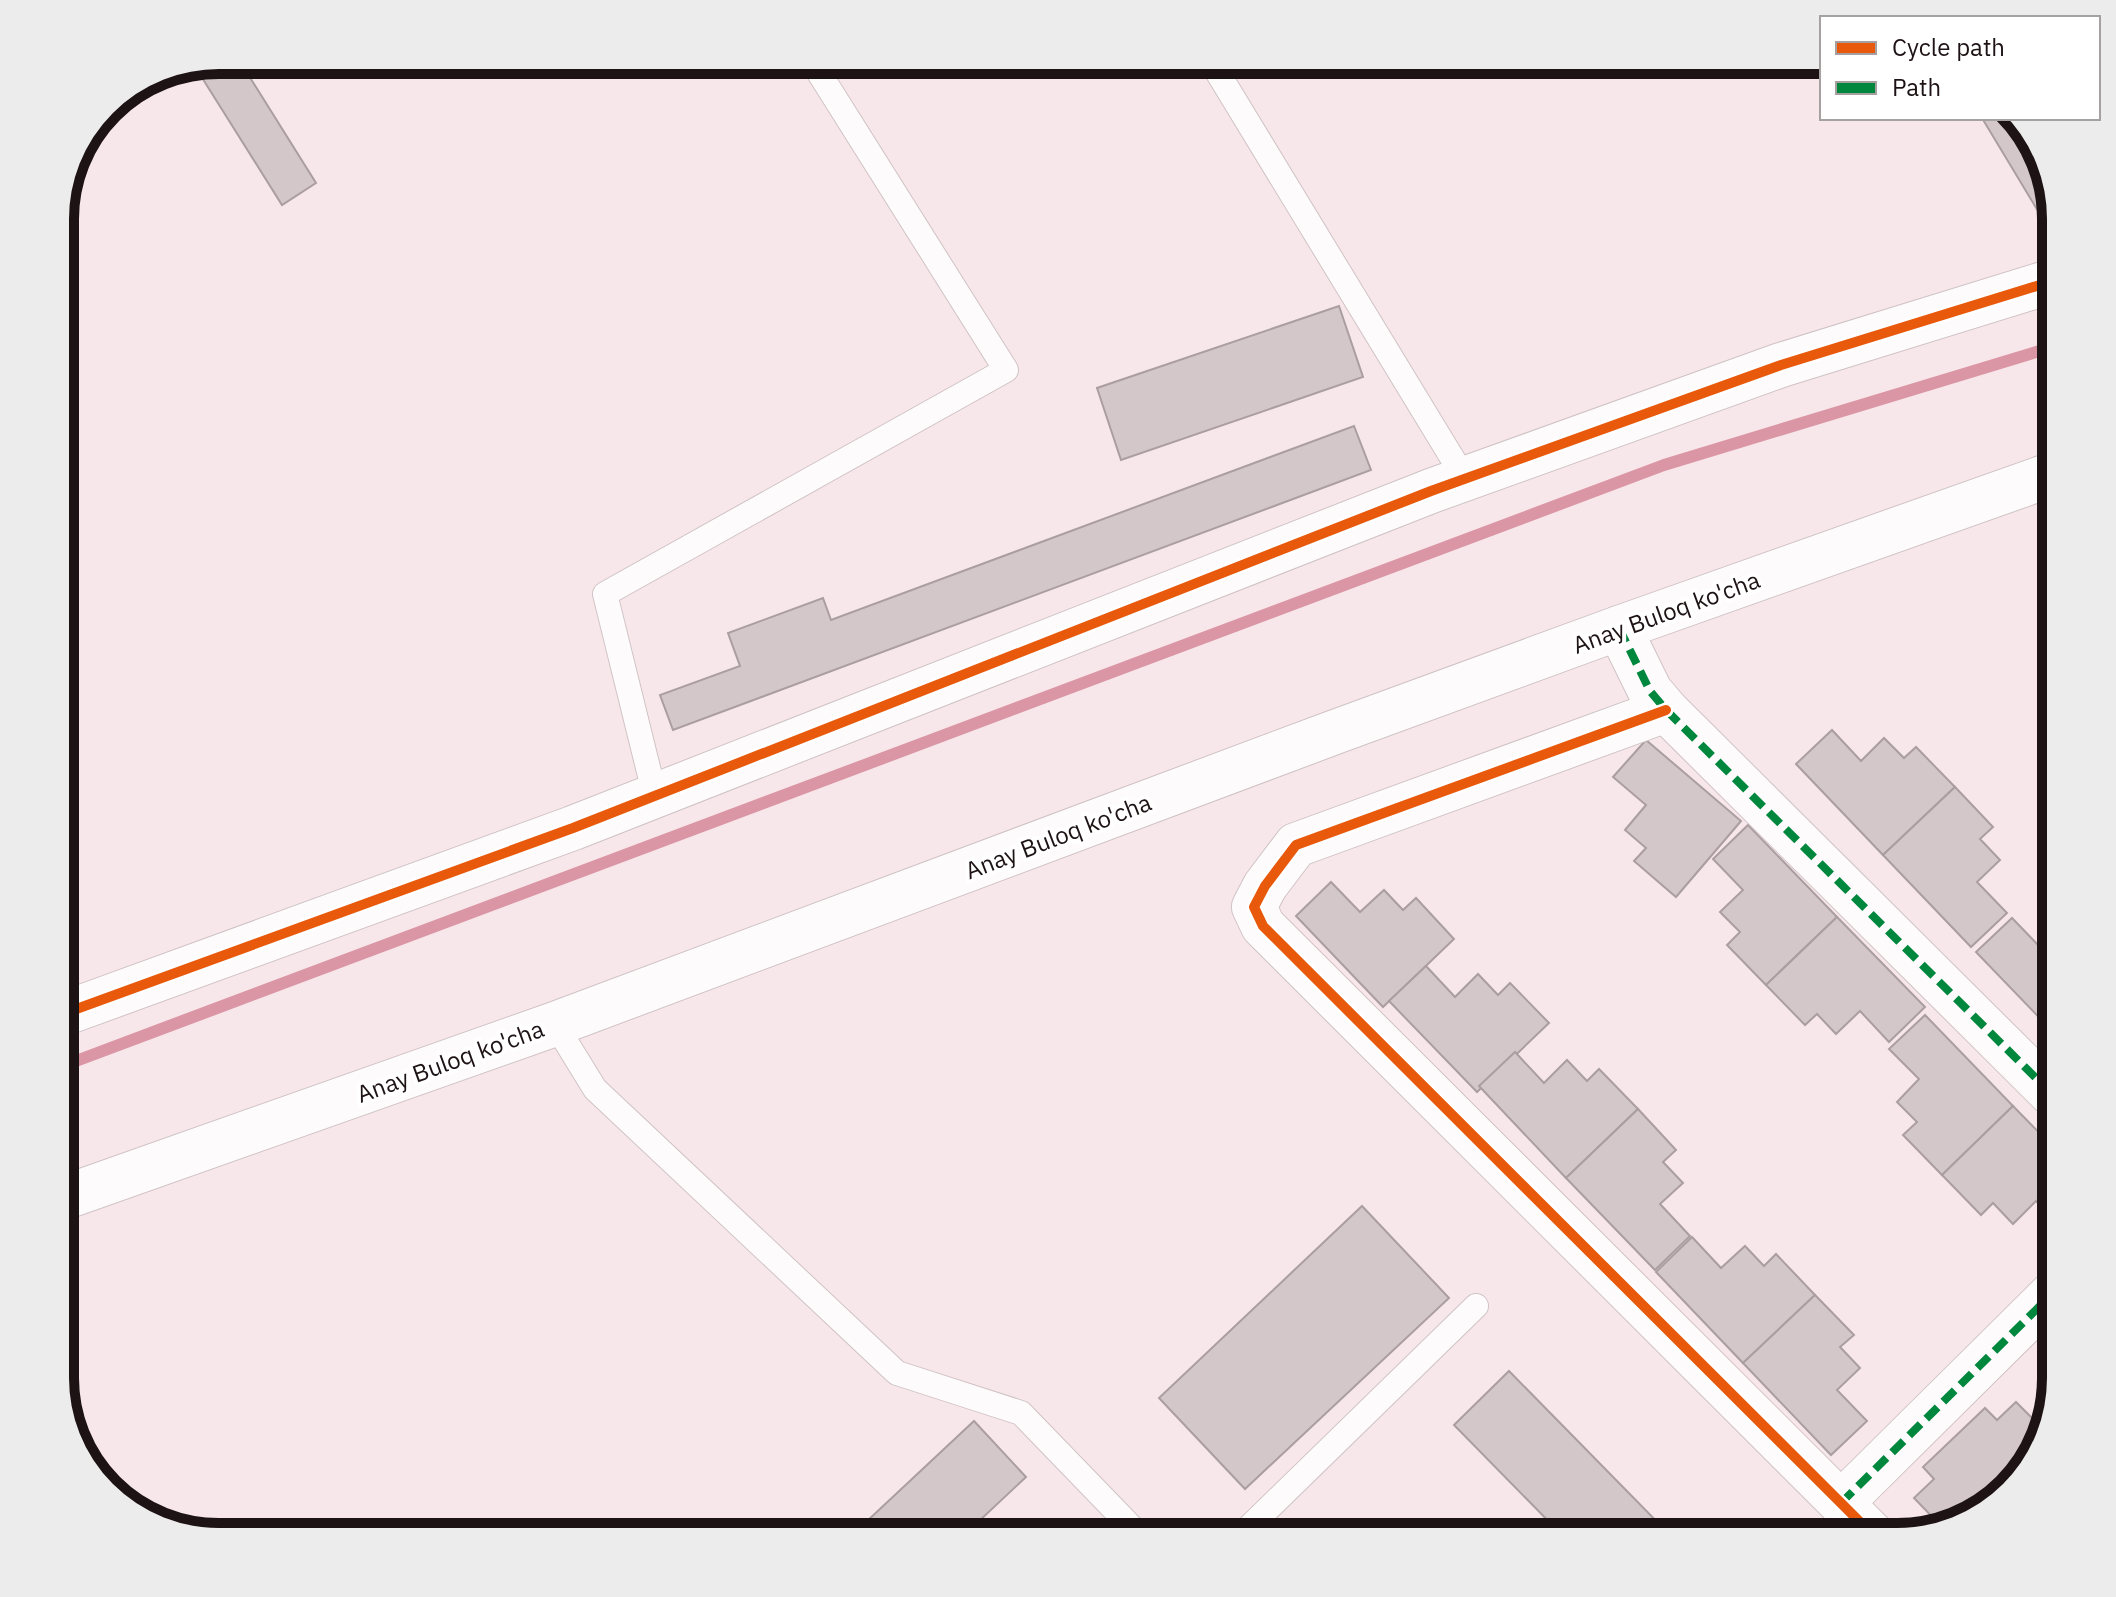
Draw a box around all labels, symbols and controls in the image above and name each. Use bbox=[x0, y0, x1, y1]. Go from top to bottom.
legend bbox=[1820, 16, 2100, 120]
text: Cycle path bbox=[1892, 31, 2005, 63]
text: Path bbox=[1892, 71, 1941, 103]
street label: Anay Buloq ko'cha bbox=[1568, 563, 1764, 661]
street label: Anay Buloq ko'cha bbox=[960, 786, 1156, 886]
street label: Anay Buloq ko'cha bbox=[352, 1012, 548, 1110]

